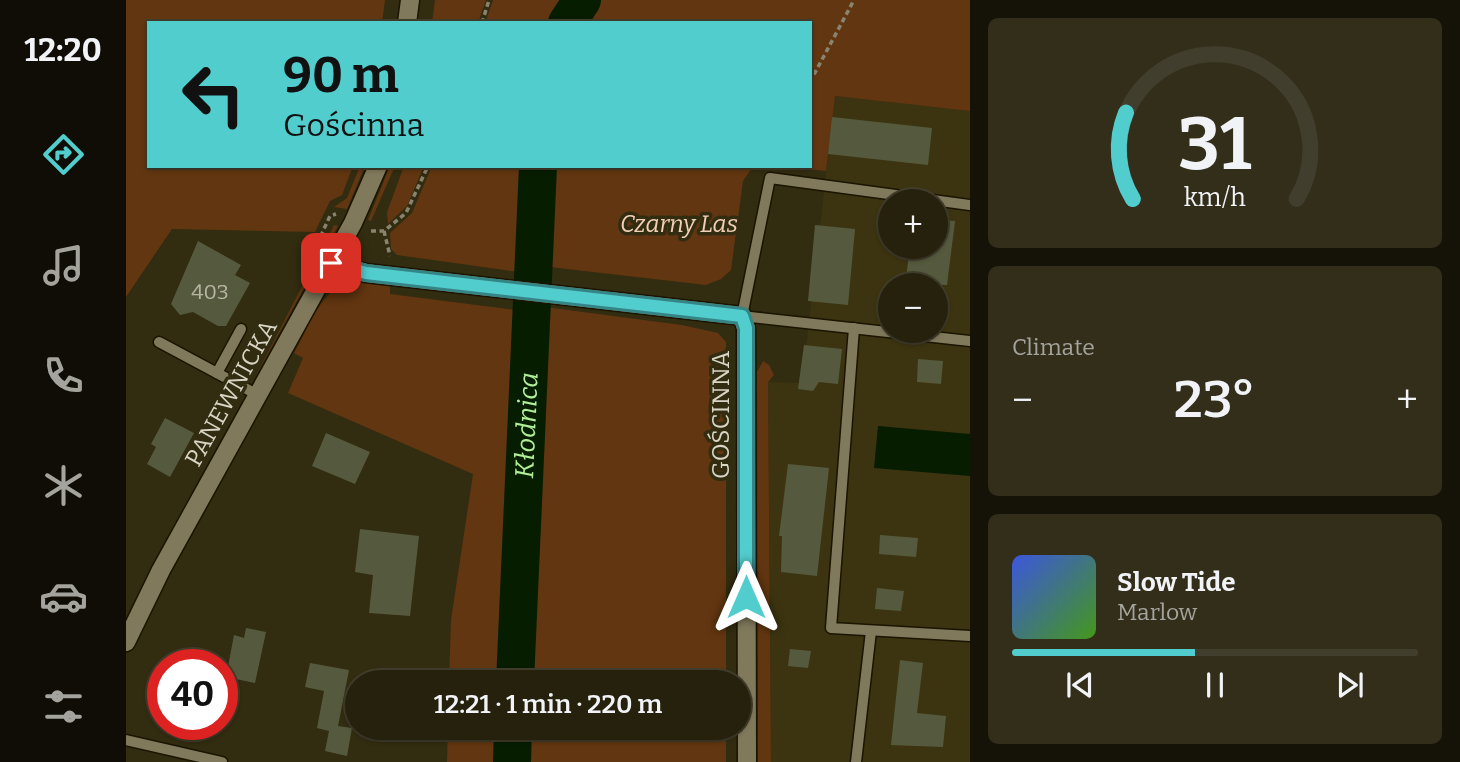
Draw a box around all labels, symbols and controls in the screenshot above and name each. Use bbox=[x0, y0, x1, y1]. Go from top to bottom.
text: 12:20 bbox=[24, 31, 102, 69]
text: 90 m bbox=[283, 46, 399, 105]
icon: left bbox=[168, 49, 259, 140]
text: 31 bbox=[1178, 101, 1252, 188]
text: Gościnna bbox=[283, 106, 424, 144]
icon: directions bbox=[39, 130, 88, 179]
text: km/h bbox=[1184, 183, 1246, 213]
map controls bbox=[878, 189, 948, 343]
button: + bbox=[878, 189, 948, 259]
park label: Czarny Las bbox=[620, 210, 738, 238]
pin bbox=[301, 233, 361, 293]
icon: music bbox=[39, 241, 88, 290]
icon: arrive bbox=[312, 244, 350, 282]
button: − bbox=[878, 273, 948, 343]
house number: 403 bbox=[191, 279, 229, 305]
street label: PANEWNICKA bbox=[179, 315, 283, 471]
text: Climate bbox=[1012, 333, 1095, 361]
icon: phone bbox=[39, 351, 88, 400]
street label: GOŚCINNA bbox=[707, 351, 735, 479]
text: 23° bbox=[1174, 368, 1256, 431]
water label: Kłodnica bbox=[509, 371, 544, 479]
text: − bbox=[1012, 377, 1033, 423]
text: + bbox=[1396, 377, 1418, 423]
icon: climate bbox=[39, 461, 88, 510]
position arrow bbox=[709, 560, 783, 634]
text: Slow Tide bbox=[1117, 567, 1236, 598]
icon: car bbox=[39, 572, 88, 621]
text: Marlow bbox=[1117, 598, 1197, 626]
speed limit sign: 40 bbox=[147, 649, 238, 740]
icon: previous bbox=[1061, 666, 1099, 704]
icon: pause bbox=[1196, 666, 1234, 704]
icon: next bbox=[1331, 666, 1369, 704]
icon: filters bbox=[39, 682, 88, 731]
text: 12:21 · 1 min · 220 m bbox=[434, 689, 662, 720]

